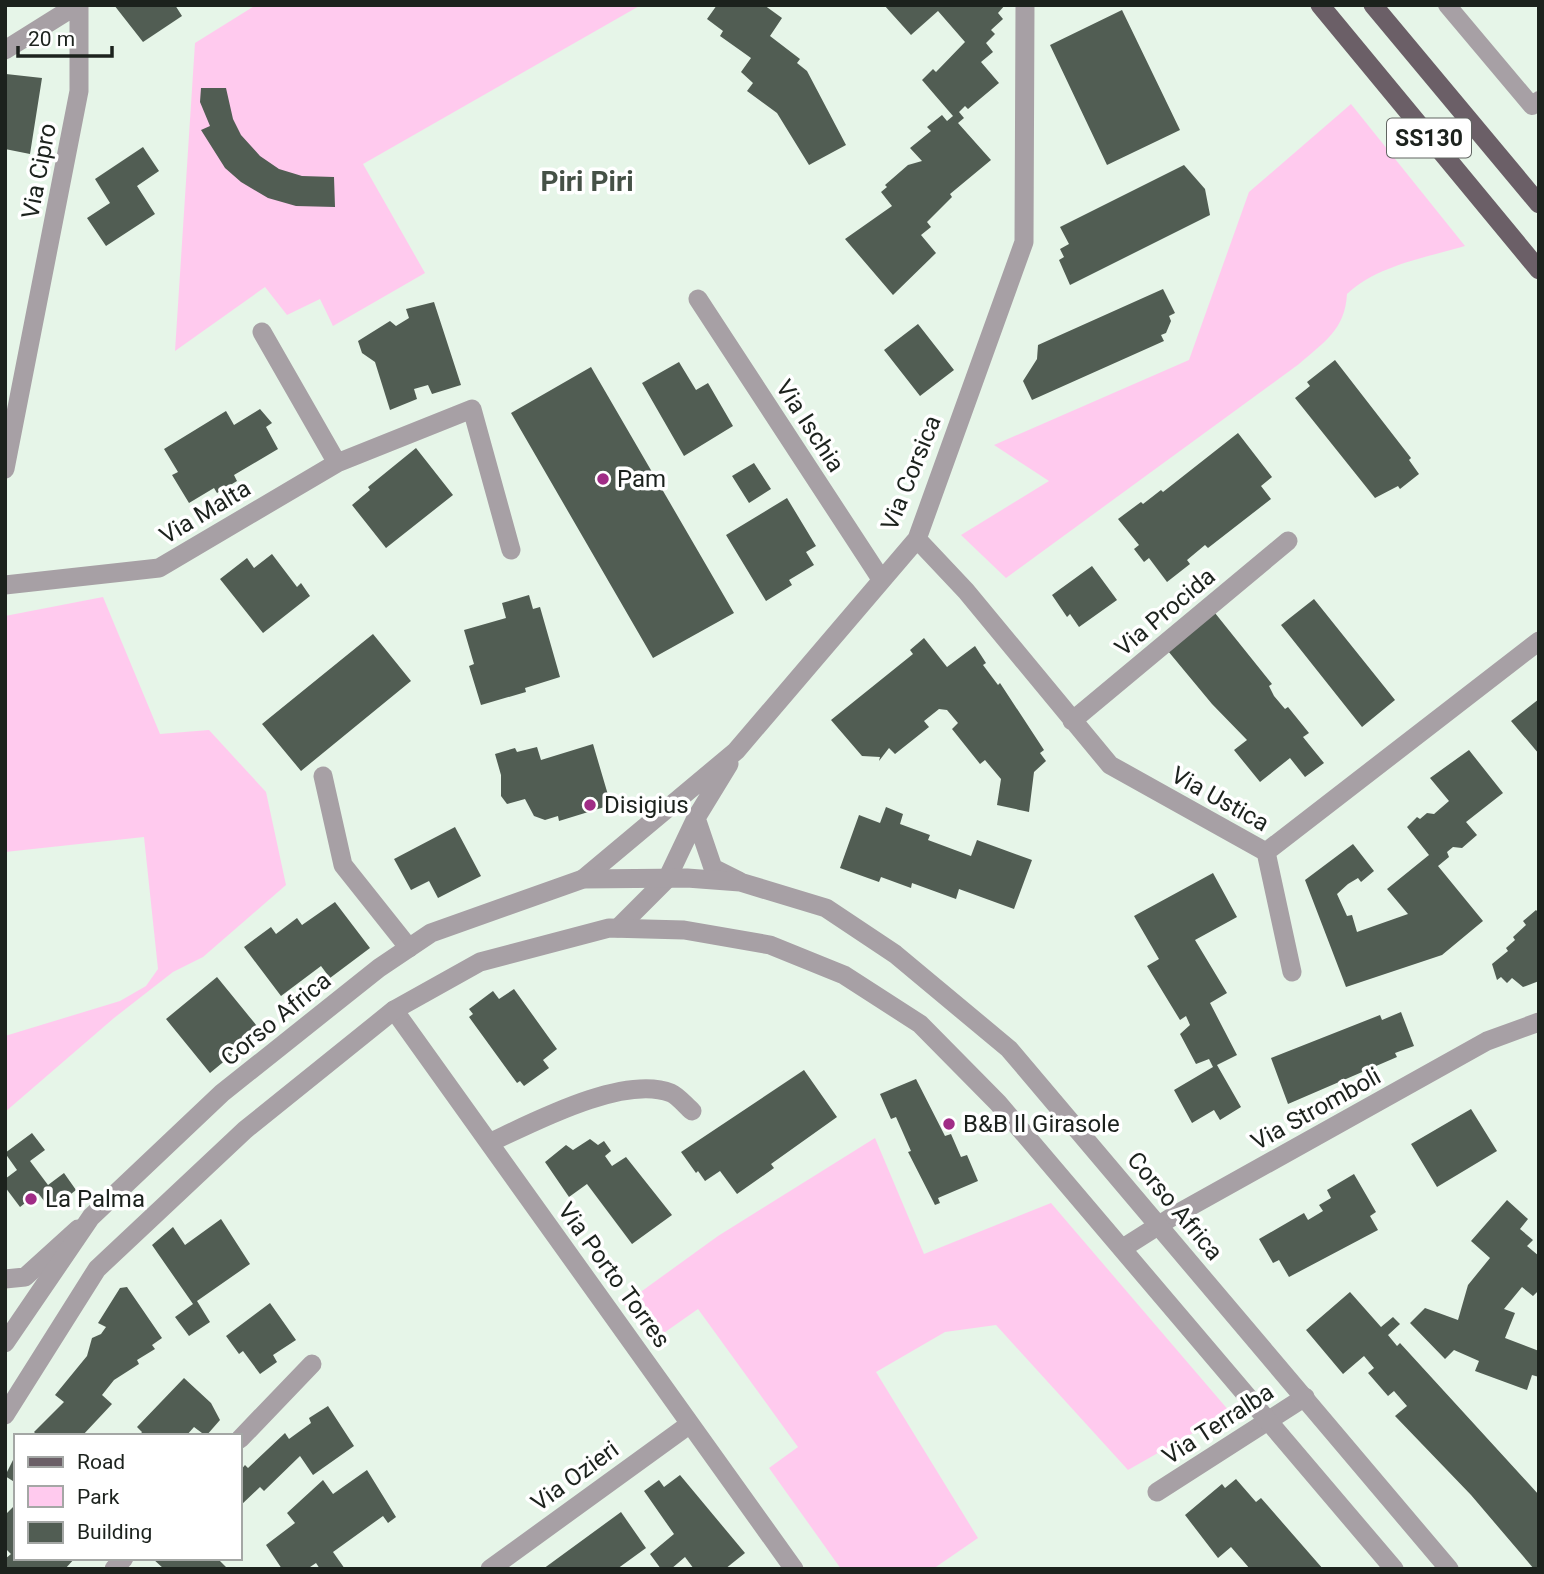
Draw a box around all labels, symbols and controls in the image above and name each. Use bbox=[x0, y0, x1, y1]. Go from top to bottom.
scale bar bbox=[18, 14, 112, 58]
text: 20 m bbox=[28, 27, 75, 51]
road number: SS130 bbox=[1387, 119, 1471, 158]
street label: Via Cipro bbox=[16, 121, 62, 221]
district label: Piri Piri bbox=[540, 165, 634, 198]
street label: Via Ischia bbox=[770, 375, 850, 477]
street label: Via Corsica bbox=[875, 411, 947, 535]
place label: Pam bbox=[617, 465, 666, 493]
marker: Pam bbox=[595, 471, 611, 487]
street label: Via Malta bbox=[155, 474, 255, 550]
street label: Via Procida bbox=[1109, 562, 1221, 662]
street label: Via Ustica bbox=[1166, 761, 1274, 837]
place label: Disigius bbox=[604, 791, 689, 819]
marker: Disigius bbox=[582, 797, 598, 813]
street label: Corso Africa bbox=[215, 966, 337, 1072]
street label: Via Stromboli bbox=[1246, 1062, 1386, 1156]
place label: B&B Il Girasole bbox=[963, 1110, 1120, 1138]
marker: B&B Il Girasole bbox=[941, 1116, 957, 1132]
street label: Corso Africa bbox=[1122, 1146, 1228, 1266]
place label: La Palma bbox=[45, 1185, 145, 1213]
marker: La Palma bbox=[23, 1191, 39, 1207]
street label: Via Porto Torres bbox=[552, 1197, 676, 1353]
street label: Via Terralba bbox=[1157, 1378, 1279, 1470]
legend bbox=[14, 1434, 242, 1560]
street label: Via Ozieri bbox=[526, 1435, 624, 1517]
text: Road bbox=[77, 1450, 125, 1474]
text: Park bbox=[77, 1485, 120, 1509]
text: Building bbox=[77, 1520, 152, 1544]

